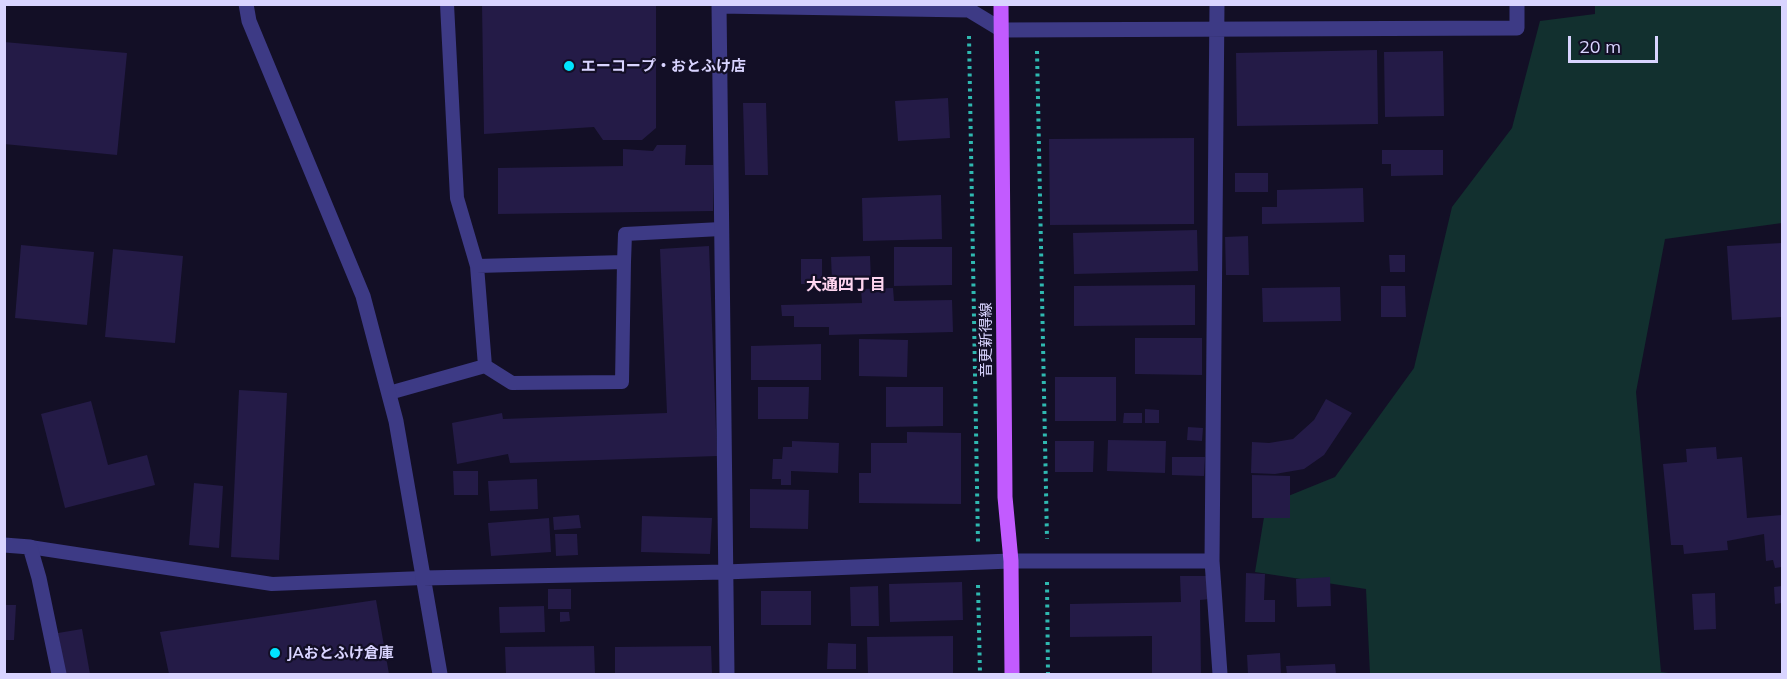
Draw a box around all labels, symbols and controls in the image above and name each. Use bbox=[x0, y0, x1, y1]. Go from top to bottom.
scale bar bbox=[1571, 24, 1661, 62]
text: 20 m bbox=[1579, 35, 1621, 58]
place label: エーコープ・おとふけ店 bbox=[581, 57, 746, 75]
marker: エーコープ・おとふけ店 bbox=[562, 59, 576, 73]
district label: 大通四丁目 bbox=[806, 275, 886, 295]
street label: 音更新得線 bbox=[977, 303, 995, 377]
place label: JAおとふけ倉庫 bbox=[287, 644, 394, 662]
marker: JAおとふけ倉庫 bbox=[268, 646, 282, 660]

